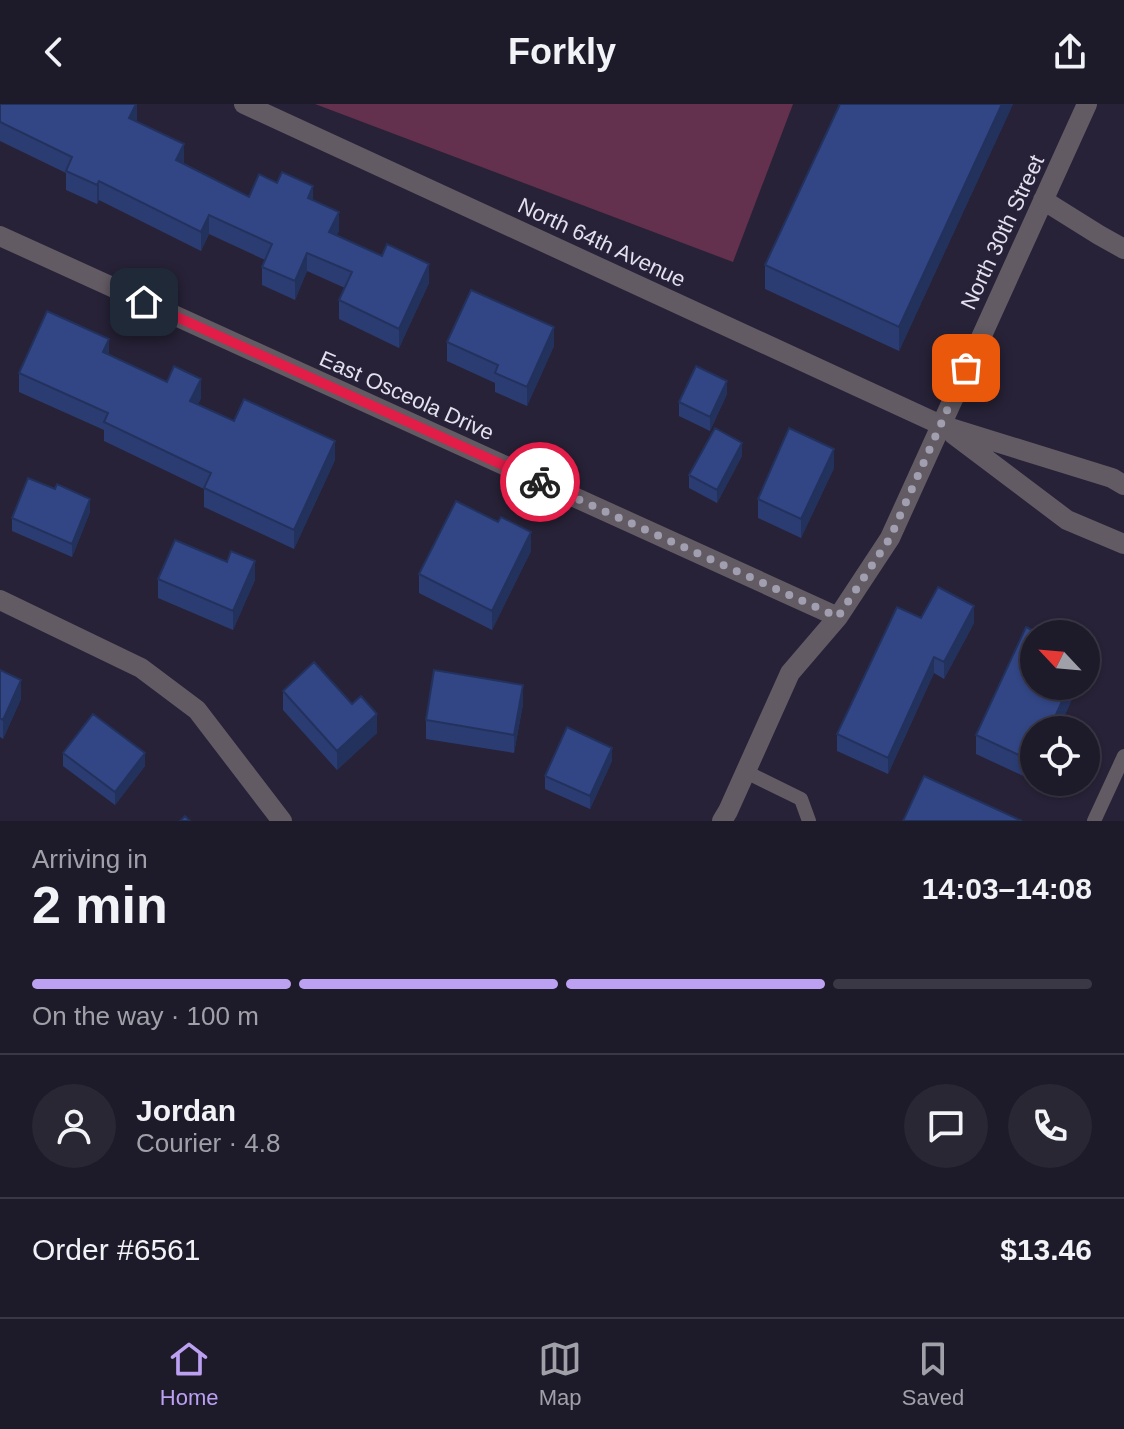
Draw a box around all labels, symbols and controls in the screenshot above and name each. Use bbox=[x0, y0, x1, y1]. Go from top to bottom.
icon: back bbox=[32, 30, 76, 74]
icon: share bbox=[1048, 30, 1092, 74]
text: Forkly bbox=[508, 31, 616, 72]
street label: North 30th Street bbox=[956, 151, 1049, 313]
street label: North 64th Avenue bbox=[514, 193, 689, 292]
pin bbox=[110, 268, 178, 336]
icon: home bbox=[122, 280, 166, 324]
pin bbox=[932, 334, 1000, 402]
street label: East Osceola Drive bbox=[316, 346, 498, 445]
icon: bag bbox=[944, 346, 988, 390]
courier bbox=[500, 442, 580, 522]
icon: bike bbox=[518, 460, 562, 504]
north arrow bbox=[1020, 620, 1100, 700]
map controls bbox=[1020, 620, 1100, 796]
button: locate bbox=[1020, 716, 1100, 796]
text: Arriving in bbox=[32, 844, 148, 874]
text: 14:03–14:08 bbox=[922, 872, 1092, 905]
text: 2 min bbox=[32, 876, 168, 934]
text: On the way · 100 m bbox=[32, 1001, 259, 1031]
button: person bbox=[32, 1084, 116, 1168]
button: chat bbox=[904, 1084, 988, 1168]
button: phone bbox=[1008, 1084, 1092, 1168]
text: Jordan bbox=[136, 1094, 236, 1127]
text: Courier · 4.8 bbox=[136, 1128, 281, 1158]
text: Order #6561 bbox=[32, 1233, 200, 1266]
text: $13.46 bbox=[1000, 1233, 1092, 1266]
tab: Home bbox=[160, 1337, 219, 1411]
tab: Map bbox=[538, 1337, 582, 1411]
tab: Saved bbox=[902, 1337, 964, 1411]

